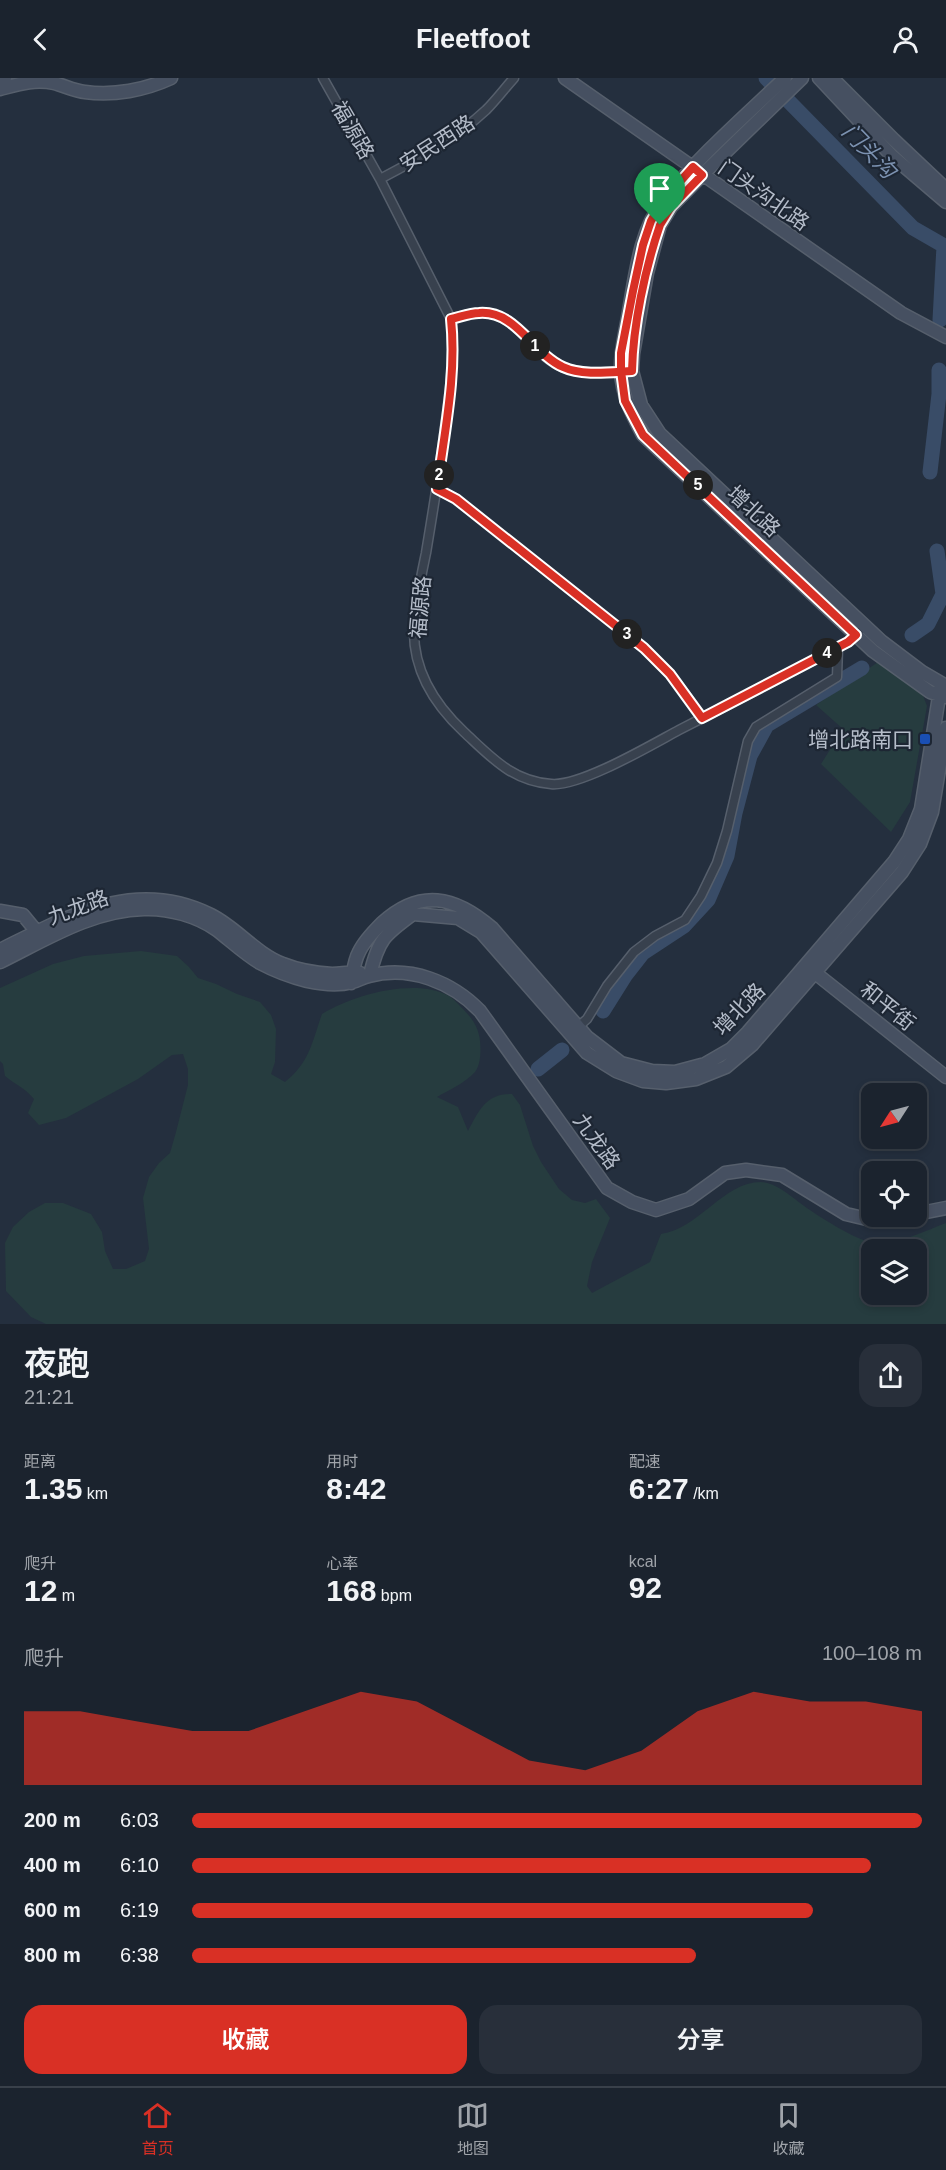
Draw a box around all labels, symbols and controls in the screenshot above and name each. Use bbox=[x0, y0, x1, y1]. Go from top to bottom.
icon: back bbox=[24, 23, 57, 56]
icon: person bbox=[889, 23, 922, 56]
text: Fleetfoot bbox=[416, 24, 530, 54]
street label: 福源路 bbox=[327, 97, 379, 163]
street label: 安民西路 bbox=[396, 110, 478, 176]
water label: 门头沟 bbox=[837, 119, 902, 185]
street label: 门头沟北路 bbox=[714, 155, 814, 235]
pin bbox=[634, 163, 685, 225]
icon: arrive bbox=[643, 172, 676, 205]
pin: 1 bbox=[520, 331, 550, 361]
text: 1 bbox=[531, 337, 539, 354]
pin: 2 bbox=[424, 460, 454, 490]
text: 2 bbox=[435, 466, 443, 483]
pin: 5 bbox=[683, 470, 713, 500]
text: 5 bbox=[694, 476, 702, 493]
street label: 增北路 bbox=[723, 481, 785, 541]
street label: 福源路 bbox=[406, 575, 434, 639]
pin: 3 bbox=[612, 619, 642, 649]
text: 3 bbox=[623, 625, 631, 642]
pin: 4 bbox=[812, 638, 842, 668]
text: 4 bbox=[823, 644, 831, 661]
place label: 增北路南口 bbox=[808, 728, 913, 751]
marker: 增北路南口 bbox=[918, 732, 932, 746]
street label: 九龙路 bbox=[44, 885, 112, 929]
street label: 和平街 bbox=[856, 977, 920, 1035]
street label: 增北路 bbox=[709, 978, 769, 1040]
north arrow bbox=[861, 1083, 927, 1149]
map controls bbox=[861, 1083, 927, 1305]
street label: 九龙路 bbox=[569, 1109, 625, 1173]
button: locate bbox=[861, 1161, 927, 1227]
button: layers bbox=[861, 1239, 927, 1305]
button: share bbox=[859, 1344, 922, 1407]
text: 夜跑 bbox=[24, 1345, 90, 1382]
text: 21:21 bbox=[24, 1386, 74, 1408]
text: 距离 bbox=[24, 1453, 56, 1470]
text: 用时 bbox=[326, 1453, 358, 1470]
text: 配速 bbox=[629, 1453, 661, 1470]
text: 1.35 bbox=[24, 1472, 82, 1505]
text: 8:42 bbox=[326, 1472, 386, 1505]
text: 6:27 bbox=[629, 1472, 689, 1505]
text: km bbox=[82, 1485, 108, 1502]
text: /km bbox=[689, 1485, 719, 1502]
text: kcal bbox=[629, 1553, 657, 1570]
text: 爬升 bbox=[24, 1555, 56, 1572]
text: 心率 bbox=[326, 1555, 358, 1572]
text: 92 bbox=[629, 1571, 662, 1604]
text: 12 bbox=[24, 1574, 57, 1607]
text: 168 bbox=[326, 1574, 376, 1607]
text: m bbox=[57, 1587, 75, 1604]
text: bpm bbox=[376, 1587, 412, 1604]
text: 100–108 m bbox=[822, 1642, 922, 1664]
text: 爬升 bbox=[24, 1647, 64, 1669]
text: 200 m bbox=[24, 1809, 81, 1831]
text: 6:03 bbox=[120, 1809, 159, 1831]
text: 400 m bbox=[24, 1854, 81, 1876]
text: 6:10 bbox=[120, 1854, 159, 1876]
text: 600 m bbox=[24, 1899, 81, 1921]
text: 6:19 bbox=[120, 1899, 159, 1921]
text: 800 m bbox=[24, 1944, 81, 1966]
text: 6:38 bbox=[120, 1944, 159, 1966]
button: 收藏 bbox=[24, 2005, 467, 2074]
button: 分享 bbox=[479, 2005, 922, 2074]
tab: 首页 bbox=[141, 2099, 174, 2159]
tab: 地图 bbox=[456, 2099, 489, 2159]
tab: 收藏 bbox=[772, 2099, 805, 2159]

